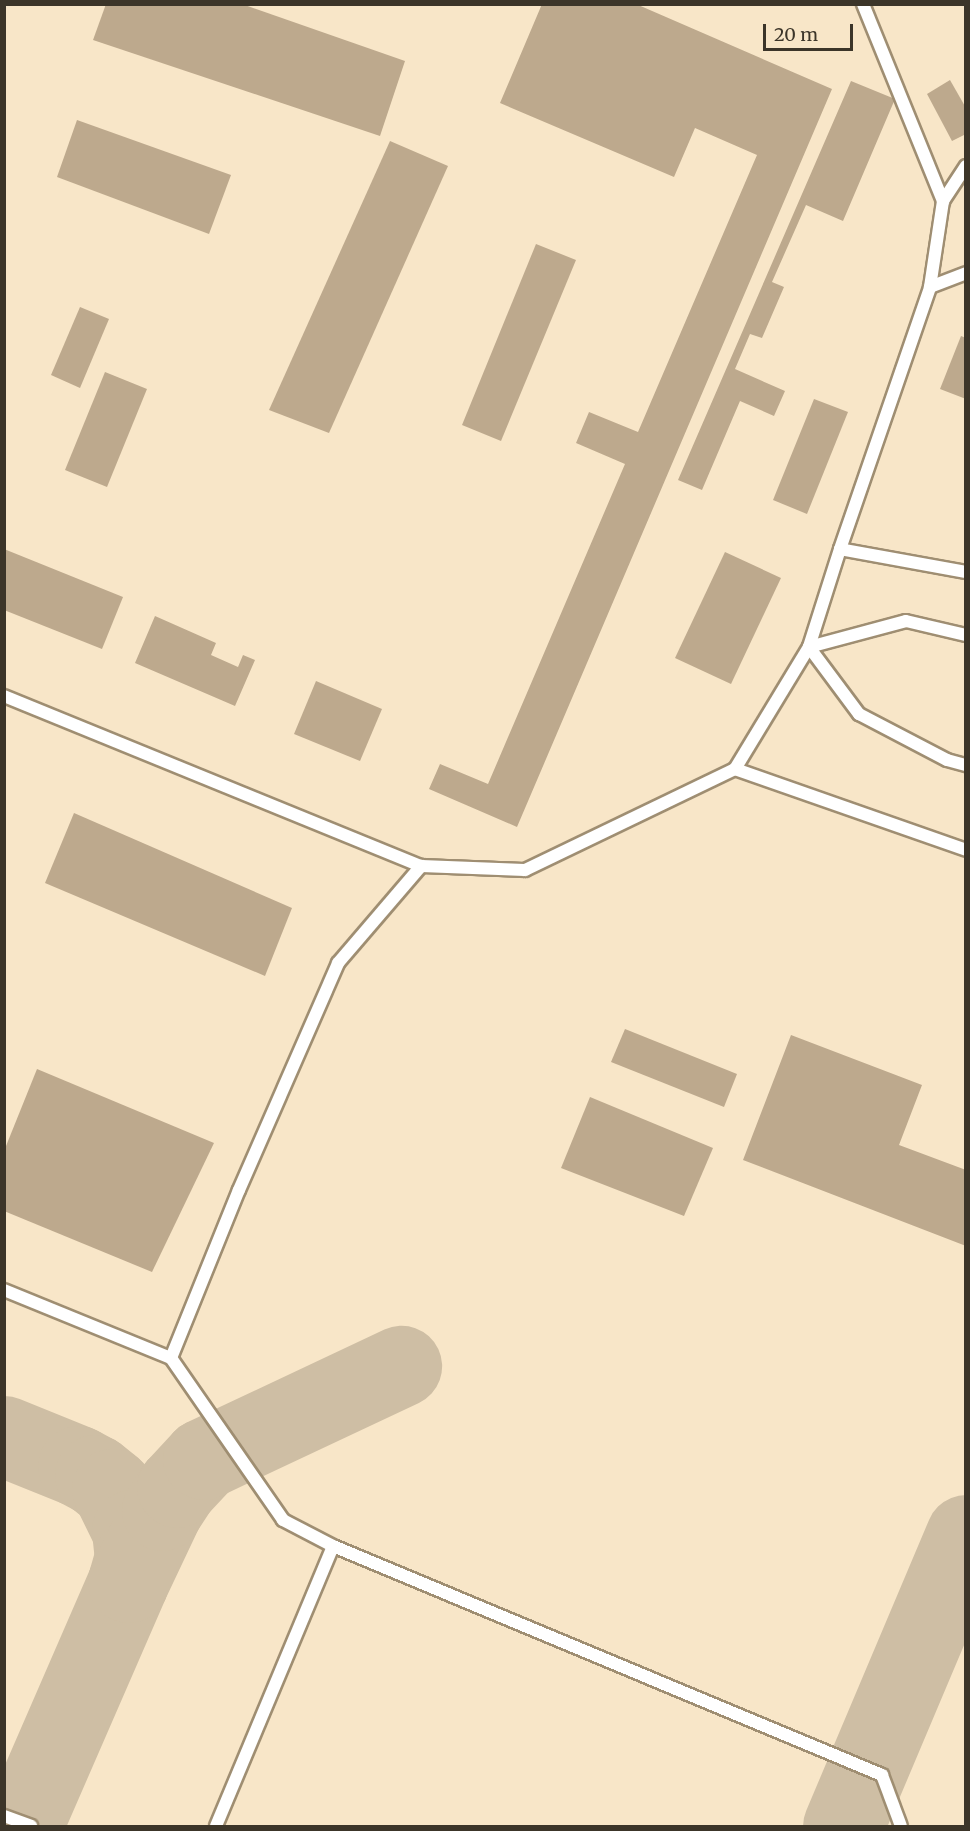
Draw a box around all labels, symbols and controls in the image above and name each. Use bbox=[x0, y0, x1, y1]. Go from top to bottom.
scale bar bbox=[766, 12, 856, 50]
text: 20 m bbox=[774, 23, 818, 46]

